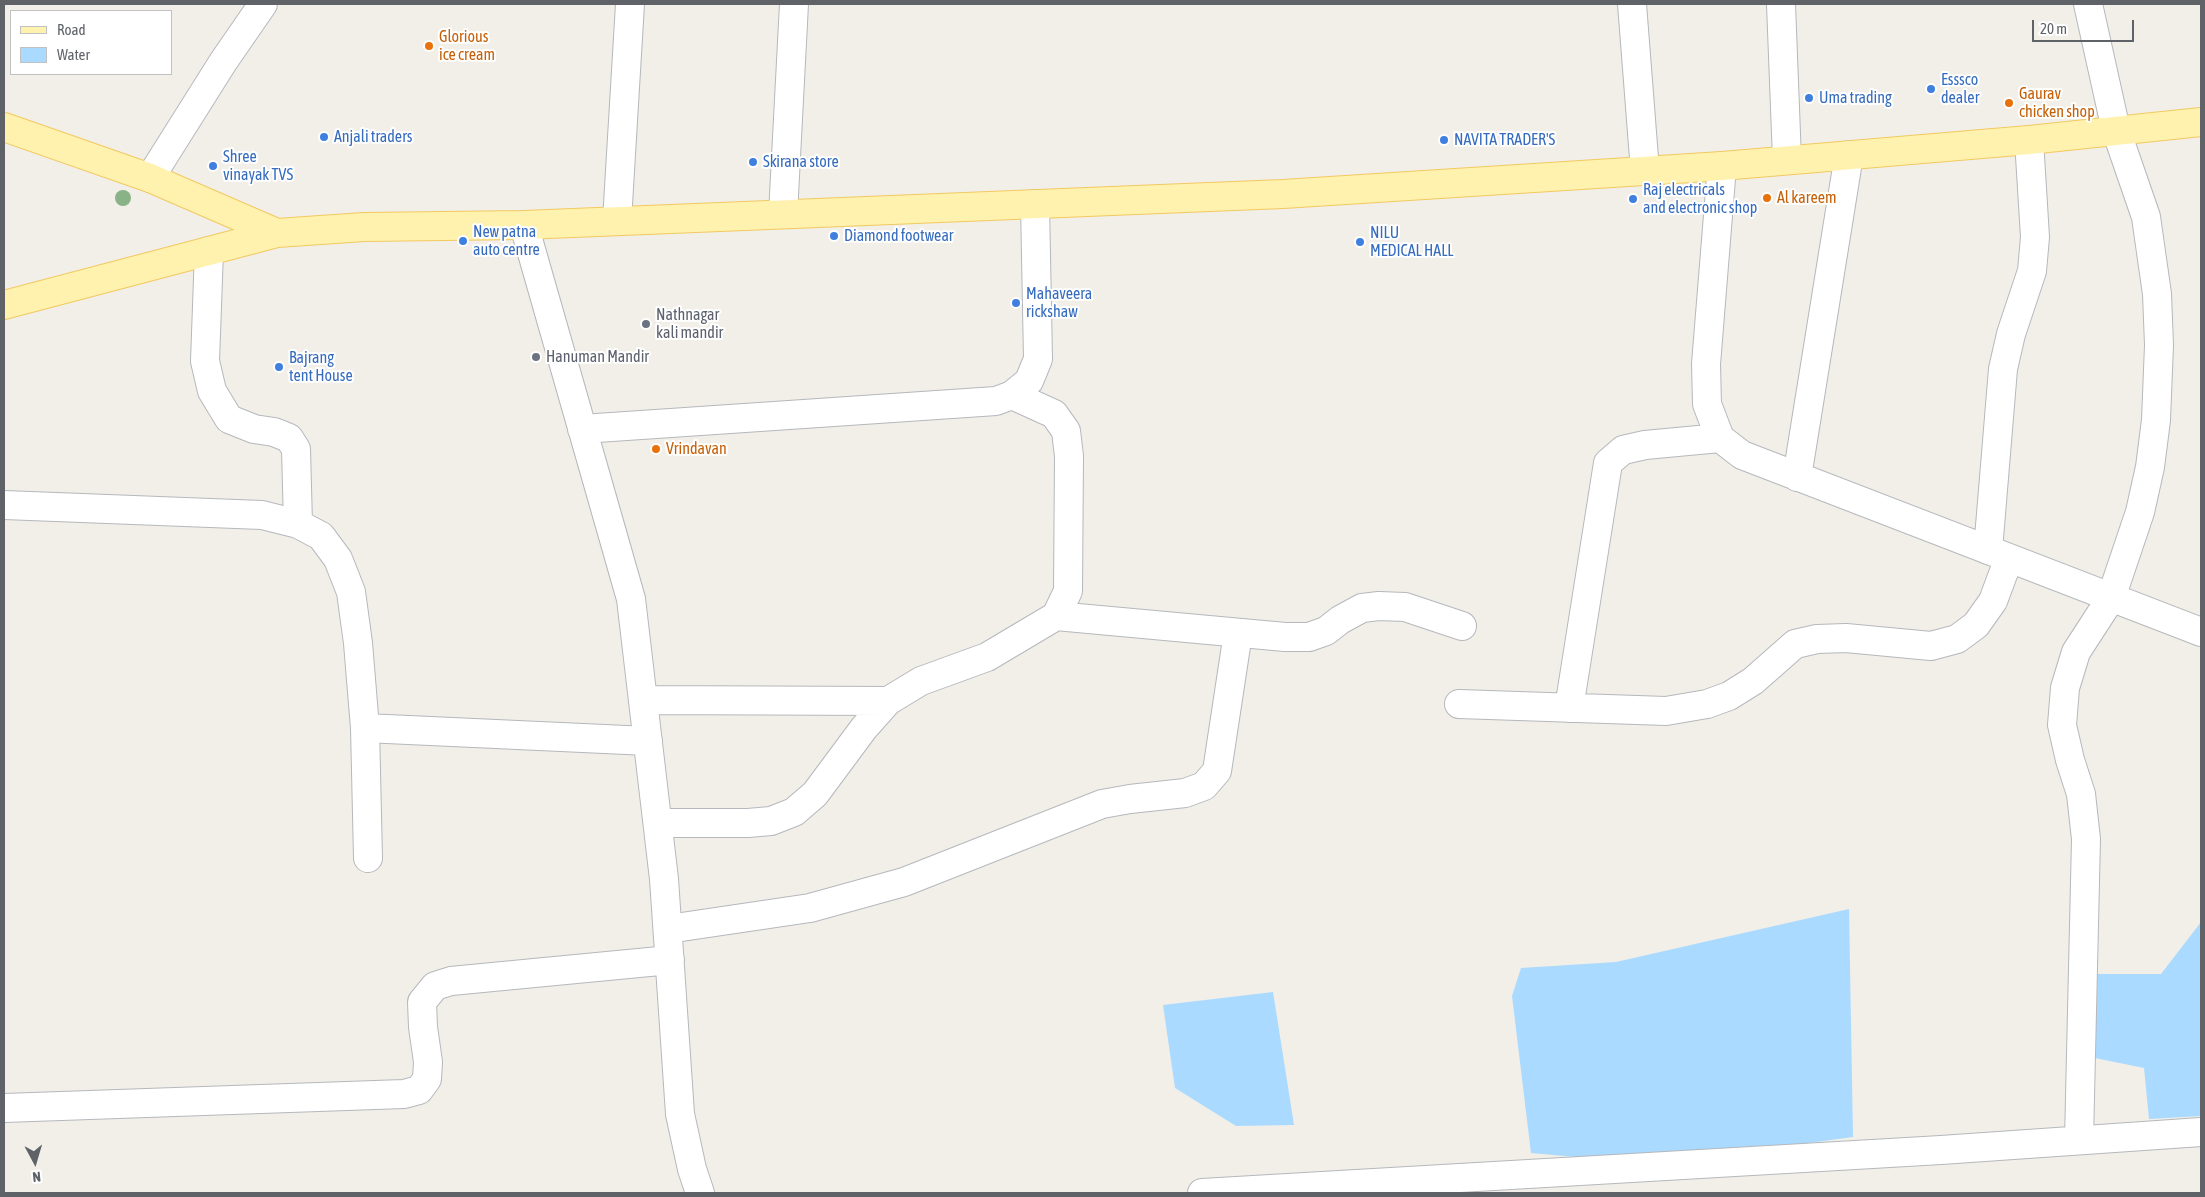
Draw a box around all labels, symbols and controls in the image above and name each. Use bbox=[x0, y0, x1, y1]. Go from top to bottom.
legend bbox=[10, 10, 172, 75]
scale bar bbox=[2035, 10, 2138, 42]
text: 20 m bbox=[2040, 20, 2067, 37]
text: Road bbox=[57, 21, 86, 38]
place label: Glorious ice cream bbox=[439, 27, 495, 65]
marker: Glorious ice cream bbox=[423, 40, 435, 52]
text: Water bbox=[57, 46, 90, 63]
place label: Esssco dealer bbox=[1941, 70, 1979, 108]
marker: Esssco dealer bbox=[1925, 83, 1937, 95]
place label: Gaurav chicken shop bbox=[2019, 84, 2095, 122]
place label: Uma trading bbox=[1819, 88, 1892, 108]
marker: Uma trading bbox=[1803, 92, 1815, 104]
marker: Gaurav chicken shop bbox=[2003, 97, 2015, 109]
place label: Anjali traders bbox=[334, 127, 412, 147]
place label: NAVITA TRADER'S bbox=[1454, 130, 1555, 150]
marker: Anjali traders bbox=[318, 131, 330, 143]
marker: NAVITA TRADER'S bbox=[1438, 134, 1450, 146]
place label: Shree vinayak TVS bbox=[223, 147, 293, 185]
place label: Skirana store bbox=[763, 152, 839, 172]
marker: Skirana store bbox=[747, 156, 759, 168]
marker: Shree vinayak TVS bbox=[207, 160, 219, 172]
place label: Raj electricals and electronic shop bbox=[1643, 180, 1757, 218]
place label: Al kareem bbox=[1777, 188, 1836, 208]
marker: Al kareem bbox=[1761, 192, 1773, 204]
marker: Raj electricals and electronic shop bbox=[1627, 193, 1639, 205]
place label: New patna auto centre bbox=[473, 222, 540, 260]
place label: NILU MEDICAL HALL bbox=[1370, 223, 1454, 261]
place label: Diamond footwear bbox=[844, 226, 954, 246]
marker: Diamond footwear bbox=[828, 230, 840, 242]
marker: New patna auto centre bbox=[457, 235, 469, 247]
marker: NILU MEDICAL HALL bbox=[1354, 236, 1366, 248]
place label: Mahaveera rickshaw bbox=[1026, 284, 1092, 322]
marker: Mahaveera rickshaw bbox=[1010, 297, 1022, 309]
place label: Nathnagar kali mandir bbox=[656, 305, 723, 343]
marker: Nathnagar kali mandir bbox=[640, 318, 652, 330]
place label: Hanuman Mandir bbox=[546, 347, 649, 367]
place label: Bajrang tent House bbox=[289, 348, 353, 386]
marker: Hanuman Mandir bbox=[530, 351, 542, 363]
marker: Bajrang tent House bbox=[273, 361, 285, 373]
place label: Vrindavan bbox=[666, 439, 727, 459]
marker: Vrindavan bbox=[650, 443, 662, 455]
north arrow bbox=[10, 1137, 60, 1187]
text: N bbox=[32, 1169, 42, 1185]

